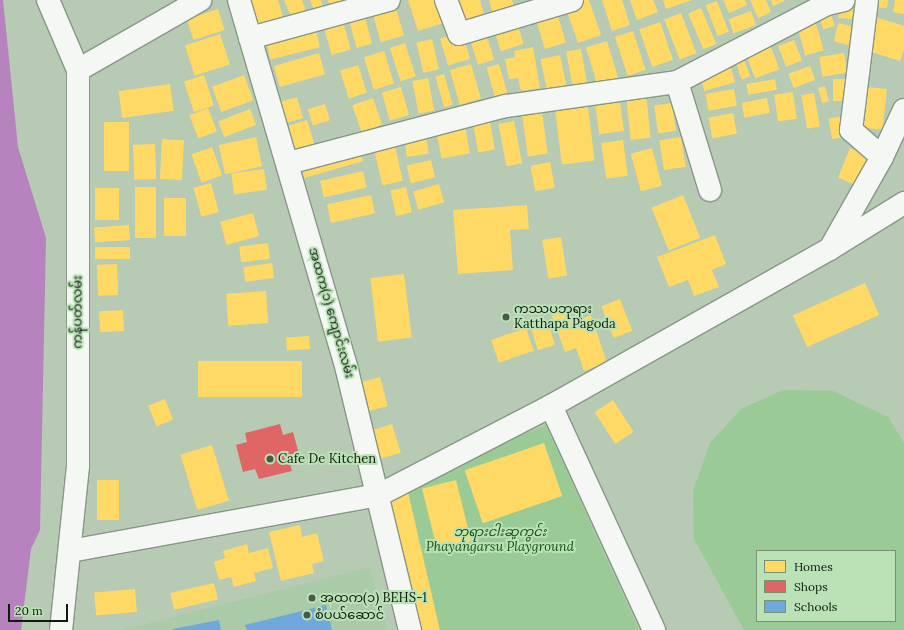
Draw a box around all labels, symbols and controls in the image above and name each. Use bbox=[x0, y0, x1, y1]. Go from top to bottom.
street label: အထက(၁) ကျောင်းလမ်း bbox=[305, 246, 357, 380]
street label: ကန်ပတ်လမ်း bbox=[70, 275, 86, 349]
place label: ကဿပဘုရား Katthapa Pagoda bbox=[514, 302, 616, 333]
marker: ကဿပဘုရား Katthapa Pagoda bbox=[501, 312, 511, 322]
place label: Cafe De Kitchen bbox=[278, 451, 376, 467]
marker: Cafe De Kitchen bbox=[265, 454, 275, 464]
park label: ဘုရားငါးဆူကွင်း Phayangarsu Playground bbox=[426, 525, 574, 556]
legend bbox=[756, 550, 896, 622]
text: Homes bbox=[794, 559, 833, 574]
text: Shops bbox=[794, 579, 828, 594]
place label: အထက(၁) BEHS-1 bbox=[320, 590, 427, 606]
marker: အထက(၁) BEHS-1 bbox=[307, 593, 317, 603]
scale bar bbox=[10, 596, 70, 622]
text: Schools bbox=[794, 599, 837, 614]
text: 20 m bbox=[15, 603, 43, 618]
place label: စံပယ်ဆောင် bbox=[315, 607, 384, 623]
marker: စံပယ်ဆောင် bbox=[302, 610, 312, 620]

